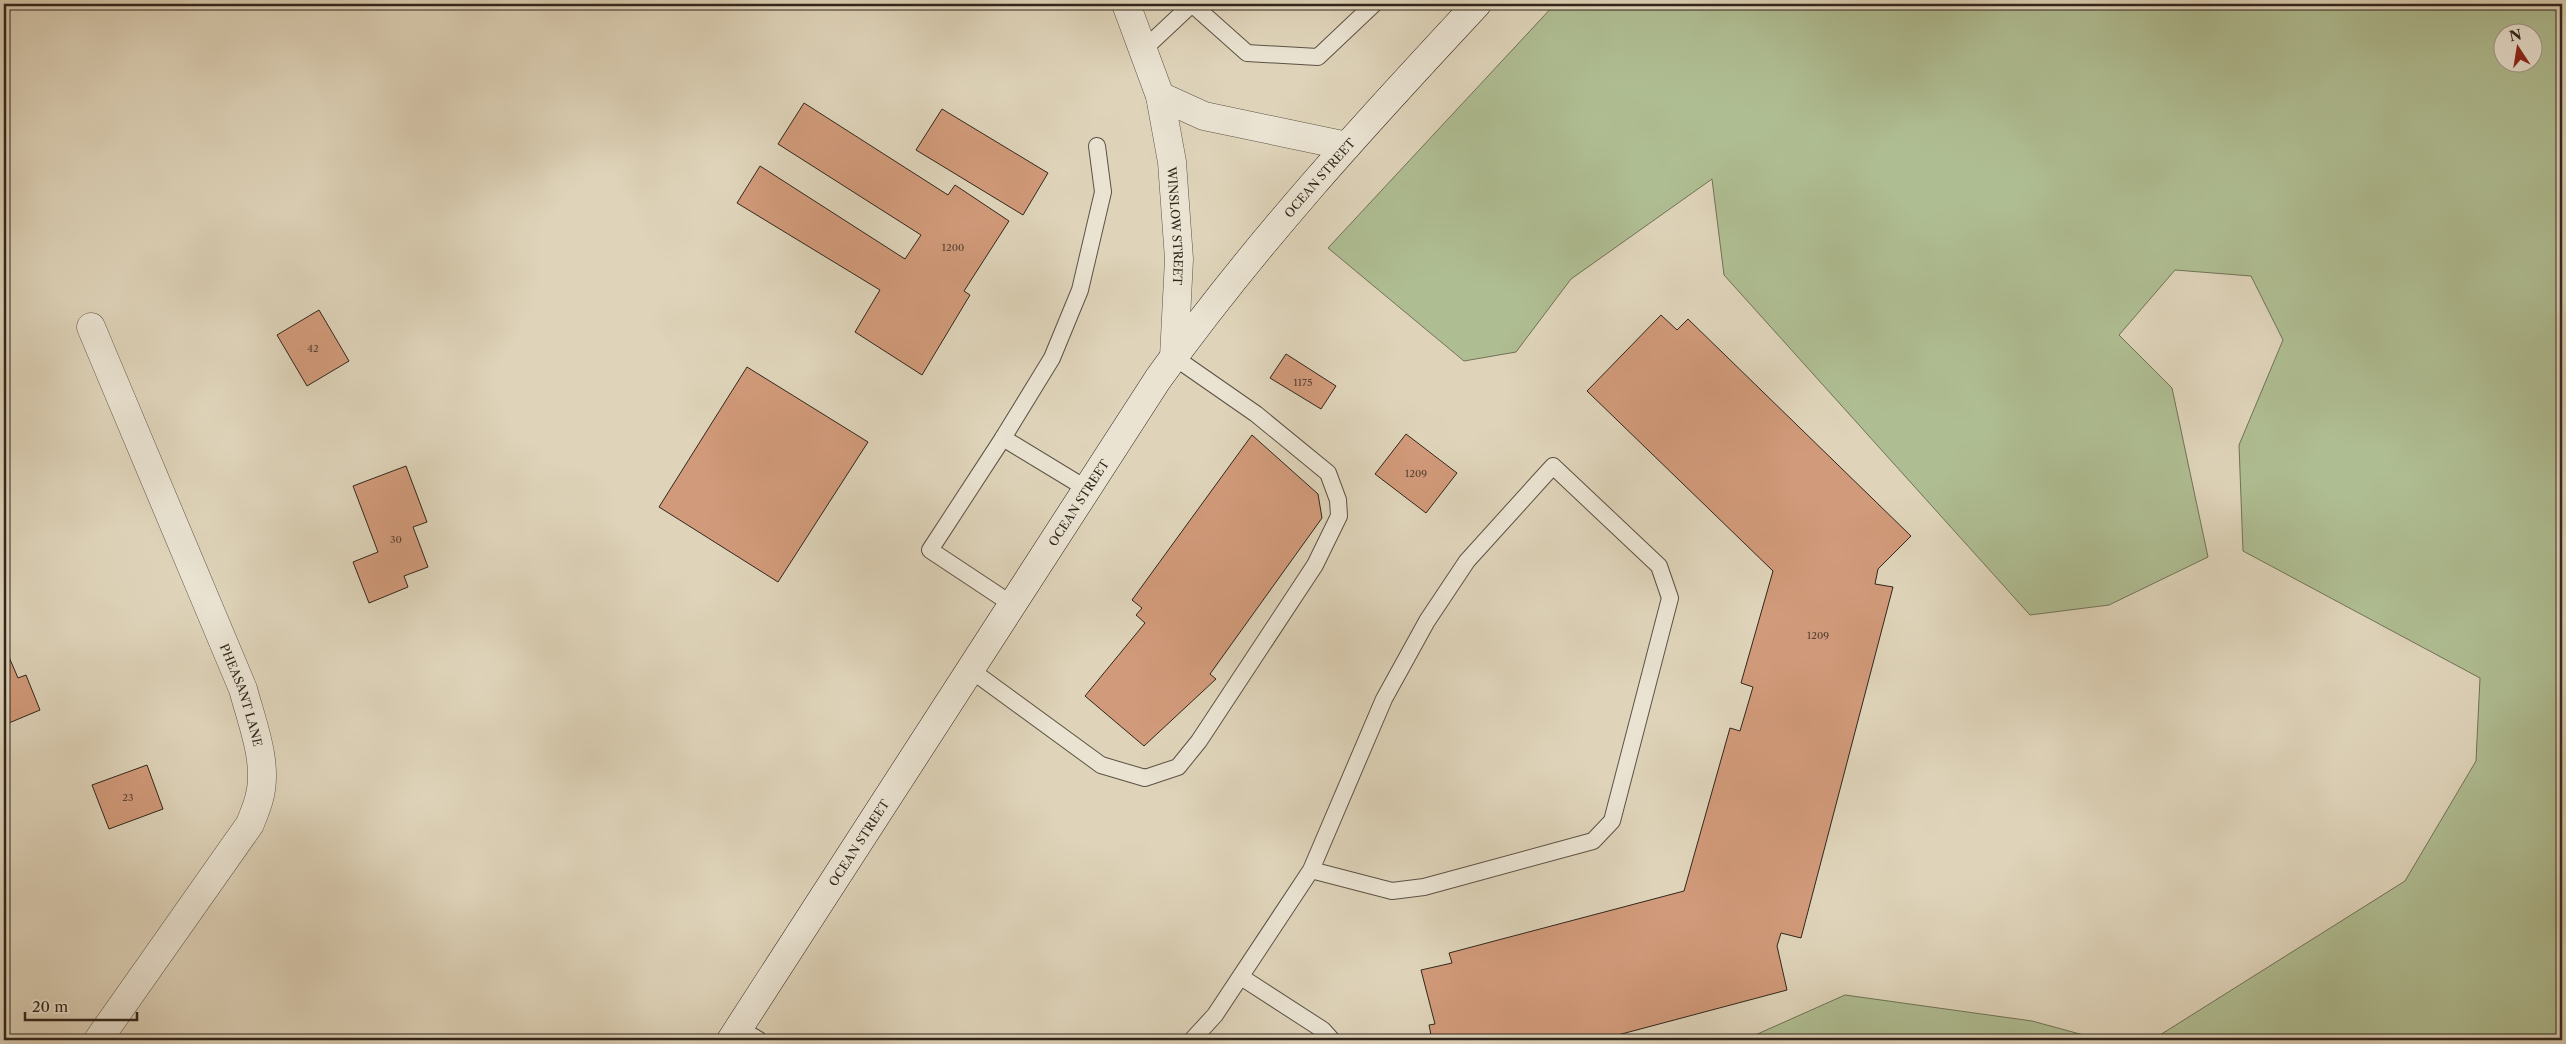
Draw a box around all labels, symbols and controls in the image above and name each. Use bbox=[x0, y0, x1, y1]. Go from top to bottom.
north arrow bbox=[2494, 22, 2544, 72]
text: N bbox=[2507, 25, 2523, 45]
street label: OCEAN STREET bbox=[1281, 135, 1358, 220]
street label: WINSLOW STREET bbox=[1165, 165, 1187, 285]
house number: 1200 bbox=[942, 241, 964, 254]
house number: 42 bbox=[307, 342, 319, 355]
house number: 1175 bbox=[1294, 376, 1312, 389]
street label: OCEAN STREET bbox=[1045, 456, 1112, 549]
house number: 1209 bbox=[1405, 467, 1427, 480]
house number: 30 bbox=[390, 533, 402, 546]
house number: 1209 bbox=[1807, 629, 1829, 642]
street label: PHEASANT LANE bbox=[217, 641, 266, 748]
house number: 23 bbox=[122, 791, 134, 804]
street label: OCEAN STREET bbox=[825, 796, 892, 889]
scale bar bbox=[25, 989, 138, 1021]
text: 20 m bbox=[32, 997, 68, 1016]

